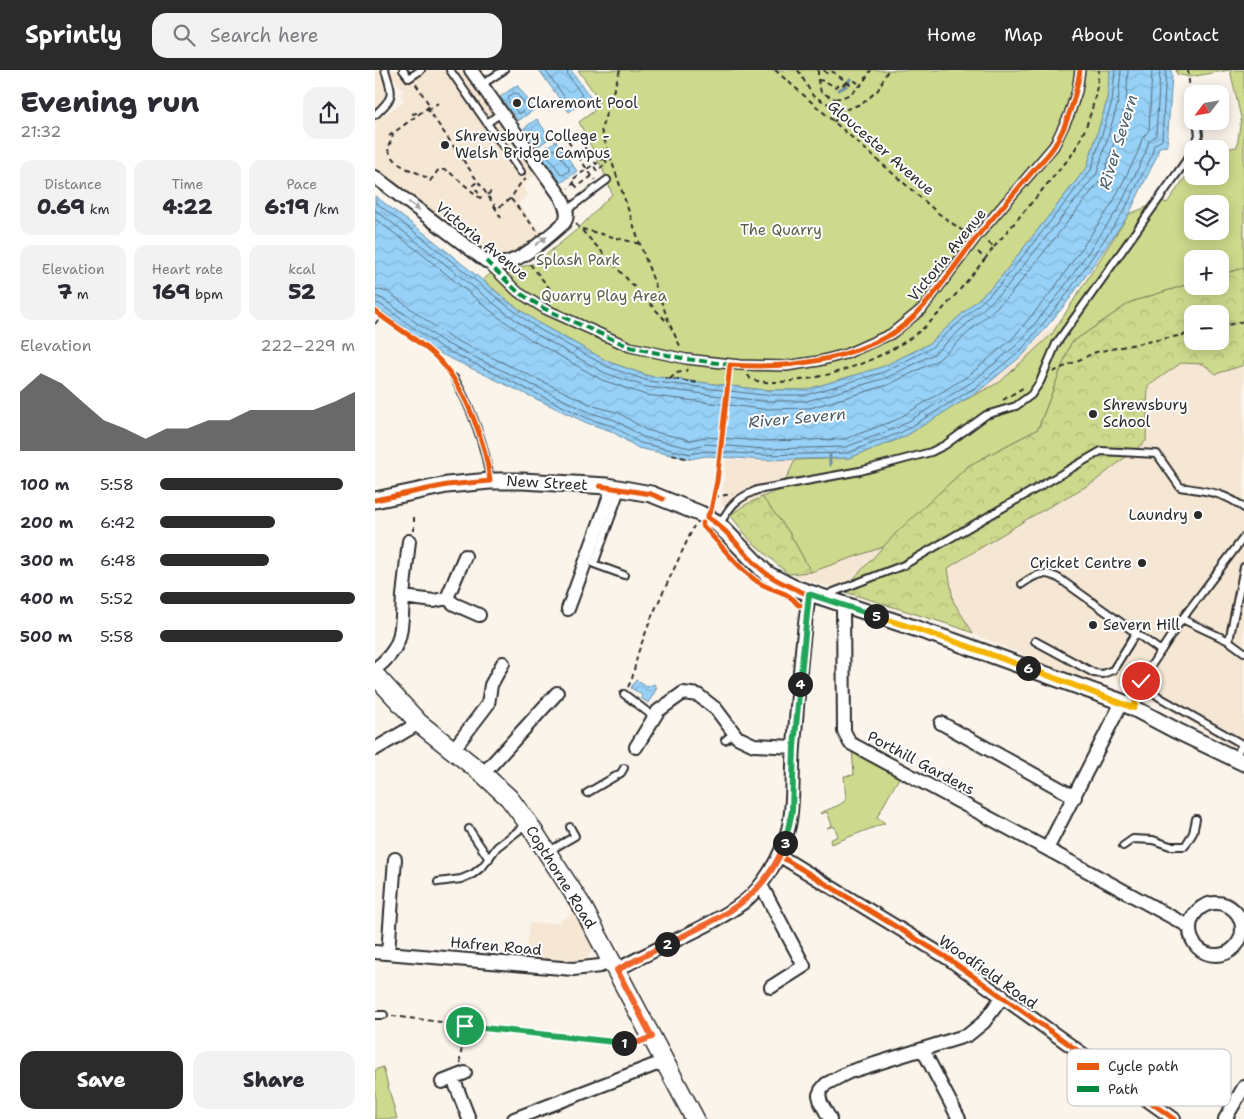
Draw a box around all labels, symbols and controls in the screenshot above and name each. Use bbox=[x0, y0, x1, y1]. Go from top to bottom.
search box bbox=[152, 13, 502, 58]
text: Sprintly bbox=[25, 19, 122, 51]
icon: search bbox=[170, 21, 198, 49]
text: Search here bbox=[210, 23, 319, 48]
text: Home bbox=[927, 23, 976, 47]
text: Map bbox=[1004, 23, 1043, 47]
text: About bbox=[1071, 23, 1124, 47]
text: Contact bbox=[1152, 23, 1219, 47]
text: Evening run bbox=[20, 83, 199, 121]
north arrow bbox=[1184, 85, 1229, 130]
map controls bbox=[1184, 85, 1229, 350]
button: share bbox=[303, 87, 355, 139]
water label: River Severn bbox=[1094, 92, 1142, 192]
place label: Claremont Pool bbox=[527, 93, 638, 113]
street label: Gloucester Avenue bbox=[823, 96, 939, 200]
marker: Claremont Pool bbox=[511, 97, 523, 109]
text: 21:32 bbox=[20, 121, 61, 142]
place label: Shrewsbury College - Welsh Bridge Campus bbox=[455, 126, 611, 163]
marker: Shrewsbury College - Welsh Bridge Campus bbox=[439, 139, 451, 151]
button: locate bbox=[1184, 140, 1229, 185]
text: Distance bbox=[44, 175, 102, 193]
text: Time bbox=[171, 175, 204, 193]
text: Pace bbox=[286, 175, 317, 193]
text: 0.69 bbox=[37, 193, 85, 221]
text: 4:22 bbox=[162, 193, 213, 221]
text: 6:19 bbox=[265, 193, 309, 221]
button: layers bbox=[1184, 195, 1229, 240]
street label: Victoria Avenue bbox=[431, 197, 533, 285]
text: km bbox=[85, 200, 110, 218]
text: /km bbox=[309, 200, 339, 218]
one-way arrow bbox=[407, 201, 420, 212]
street label: Victoria Avenue bbox=[903, 204, 991, 306]
park label: The Quarry bbox=[740, 220, 822, 240]
one-way arrow bbox=[534, 236, 547, 247]
park label: Splash Park bbox=[536, 250, 620, 270]
button: + bbox=[1184, 250, 1229, 295]
text: Elevation bbox=[42, 260, 105, 278]
text: Heart rate bbox=[152, 260, 223, 278]
text: kcal bbox=[288, 260, 315, 278]
text: 7 bbox=[57, 278, 72, 306]
text: 169 bbox=[152, 278, 190, 306]
text: 52 bbox=[288, 278, 316, 306]
text: m bbox=[72, 285, 89, 303]
text: bpm bbox=[190, 285, 223, 303]
park label: Quarry Play Area bbox=[541, 286, 668, 306]
button: − bbox=[1184, 305, 1229, 350]
text: Elevation bbox=[20, 335, 92, 356]
text: 222–229 m bbox=[261, 335, 355, 356]
place label: Shrewsbury School bbox=[1103, 395, 1188, 432]
water label: River Severn bbox=[747, 403, 847, 433]
marker: Shrewsbury School bbox=[1087, 408, 1099, 420]
street label: New Street bbox=[506, 471, 588, 495]
text: 100 m bbox=[20, 474, 69, 495]
text: 5:58 bbox=[100, 474, 134, 495]
place label: Laundry bbox=[1128, 505, 1188, 525]
marker: Laundry bbox=[1192, 509, 1204, 521]
text: 200 m bbox=[20, 512, 73, 533]
text: 6:42 bbox=[100, 512, 135, 533]
text: 300 m bbox=[20, 550, 74, 571]
text: 6:48 bbox=[100, 550, 136, 571]
place label: Cricket Centre bbox=[1030, 553, 1132, 573]
marker: Cricket Centre bbox=[1136, 557, 1148, 569]
text: 400 m bbox=[20, 588, 74, 609]
text: 5:52 bbox=[100, 588, 133, 609]
pin: 5 bbox=[863, 604, 889, 628]
text: 5 bbox=[872, 607, 881, 625]
place label: Severn Hill bbox=[1103, 615, 1181, 635]
marker: Severn Hill bbox=[1087, 619, 1099, 631]
text: 500 m bbox=[20, 626, 72, 647]
text: 5:58 bbox=[100, 626, 134, 647]
pin: 6 bbox=[1015, 656, 1041, 680]
text: 6 bbox=[1024, 659, 1033, 677]
pin bbox=[1120, 660, 1162, 702]
icon: check bbox=[1127, 667, 1155, 695]
pin: 4 bbox=[787, 672, 813, 696]
text: 4 bbox=[796, 675, 805, 693]
street label: Porthill Gardens bbox=[864, 726, 978, 800]
street label: Copthorne Road bbox=[521, 822, 601, 933]
pin: 3 bbox=[773, 830, 797, 856]
text: 3 bbox=[781, 834, 790, 852]
street label: Woodfield Road bbox=[935, 930, 1042, 1014]
street label: Hafren Road bbox=[449, 932, 543, 960]
pin: 2 bbox=[655, 932, 679, 956]
text: 2 bbox=[663, 935, 672, 953]
pin bbox=[444, 1005, 486, 1047]
icon: arrive bbox=[451, 1012, 479, 1040]
pin: 1 bbox=[611, 1030, 637, 1056]
text: 1 bbox=[621, 1034, 628, 1052]
legend bbox=[1067, 1049, 1231, 1106]
button: Save bbox=[20, 1051, 183, 1109]
button: Share bbox=[193, 1051, 355, 1109]
text: Cycle path bbox=[1108, 1057, 1179, 1075]
text: Path bbox=[1108, 1080, 1139, 1098]

